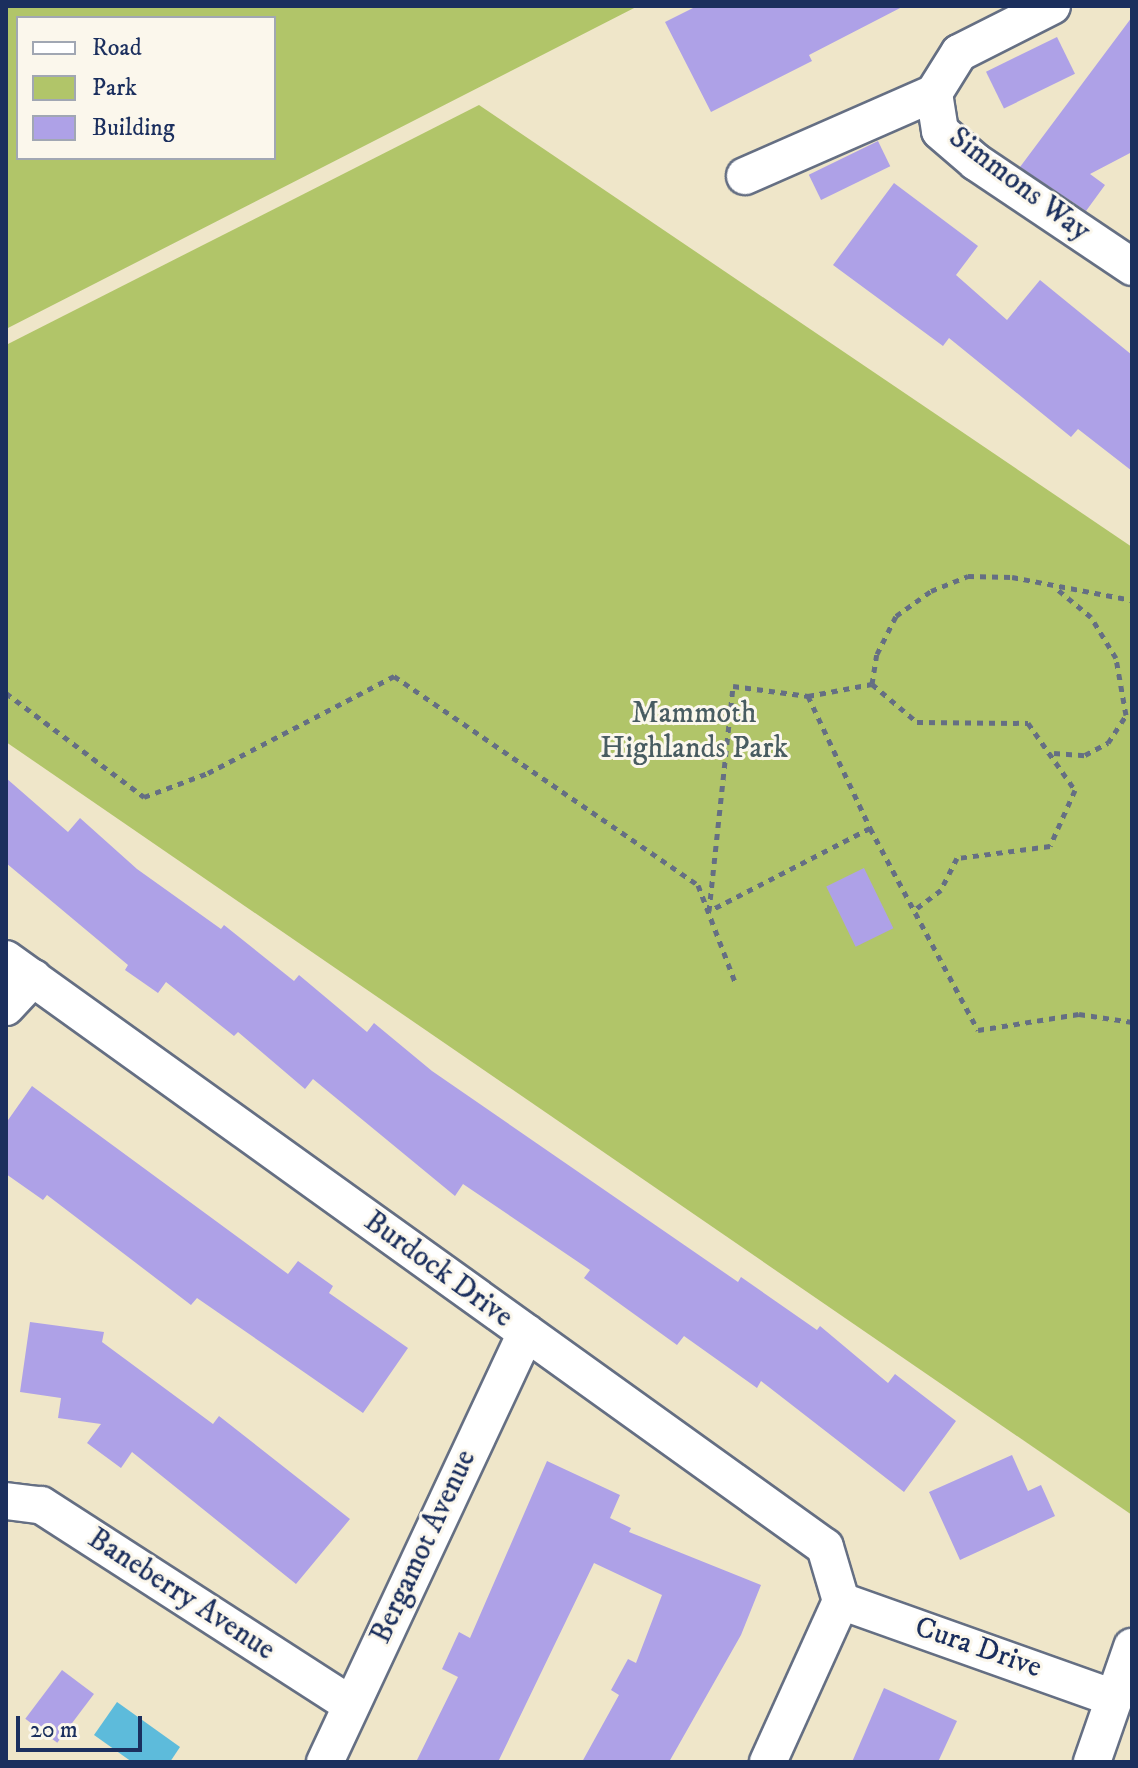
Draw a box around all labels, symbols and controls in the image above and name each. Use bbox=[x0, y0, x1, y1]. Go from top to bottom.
legend bbox=[16, 16, 276, 160]
text: Road bbox=[92, 33, 142, 63]
text: Park bbox=[92, 73, 137, 103]
text: Building bbox=[92, 113, 175, 143]
street label: Simmons Way bbox=[941, 120, 1097, 250]
park label: Mammoth Highlands Park bbox=[600, 696, 788, 766]
street label: Burdock Drive bbox=[357, 1204, 519, 1336]
street label: Bergamot Avenue bbox=[363, 1444, 485, 1650]
street label: Baneberry Avenue bbox=[81, 1521, 281, 1669]
street label: Cura Drive bbox=[910, 1610, 1046, 1686]
scale bar bbox=[20, 1700, 146, 1750]
text: 20 m bbox=[30, 1715, 78, 1745]

